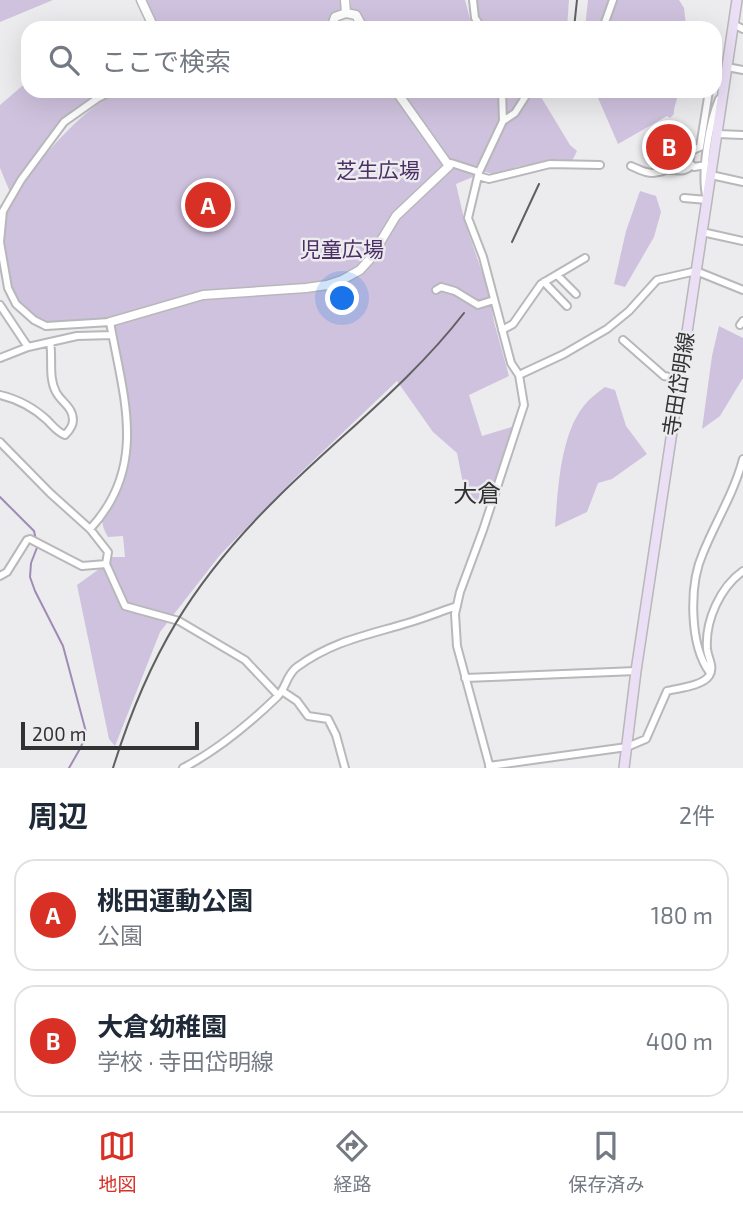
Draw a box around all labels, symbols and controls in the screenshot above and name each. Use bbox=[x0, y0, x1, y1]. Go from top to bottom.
search box bbox=[21, 21, 722, 98]
icon: search bbox=[45, 41, 83, 79]
text: ここで検索 bbox=[101, 45, 231, 76]
pin: B bbox=[646, 121, 692, 173]
park label: 芝生広場 bbox=[336, 157, 420, 182]
pin: A bbox=[185, 179, 231, 231]
park label: 児童広場 bbox=[300, 236, 384, 261]
your location bbox=[325, 281, 359, 315]
street label: 寺田岱明線 bbox=[657, 330, 698, 438]
district label: 大倉 bbox=[453, 478, 501, 507]
scale bar bbox=[21, 719, 200, 751]
text: 200 m bbox=[32, 722, 86, 745]
text: 周辺 bbox=[28, 797, 88, 833]
text: 2件 bbox=[679, 801, 715, 829]
text: 桃田運動公園 bbox=[97, 884, 253, 915]
text: A bbox=[45, 901, 61, 929]
text: 180 m bbox=[651, 901, 713, 929]
text: 公園 bbox=[97, 921, 143, 949]
text: 大倉幼稚園 bbox=[97, 1010, 227, 1041]
text: B bbox=[46, 1027, 60, 1055]
text: 400 m bbox=[646, 1027, 713, 1055]
text: 学校 · 寺田岱明線 bbox=[97, 1047, 274, 1075]
tab: 地図 bbox=[98, 1127, 137, 1196]
tab: 経路 bbox=[333, 1127, 372, 1196]
tab: 保存済み bbox=[568, 1127, 645, 1196]

